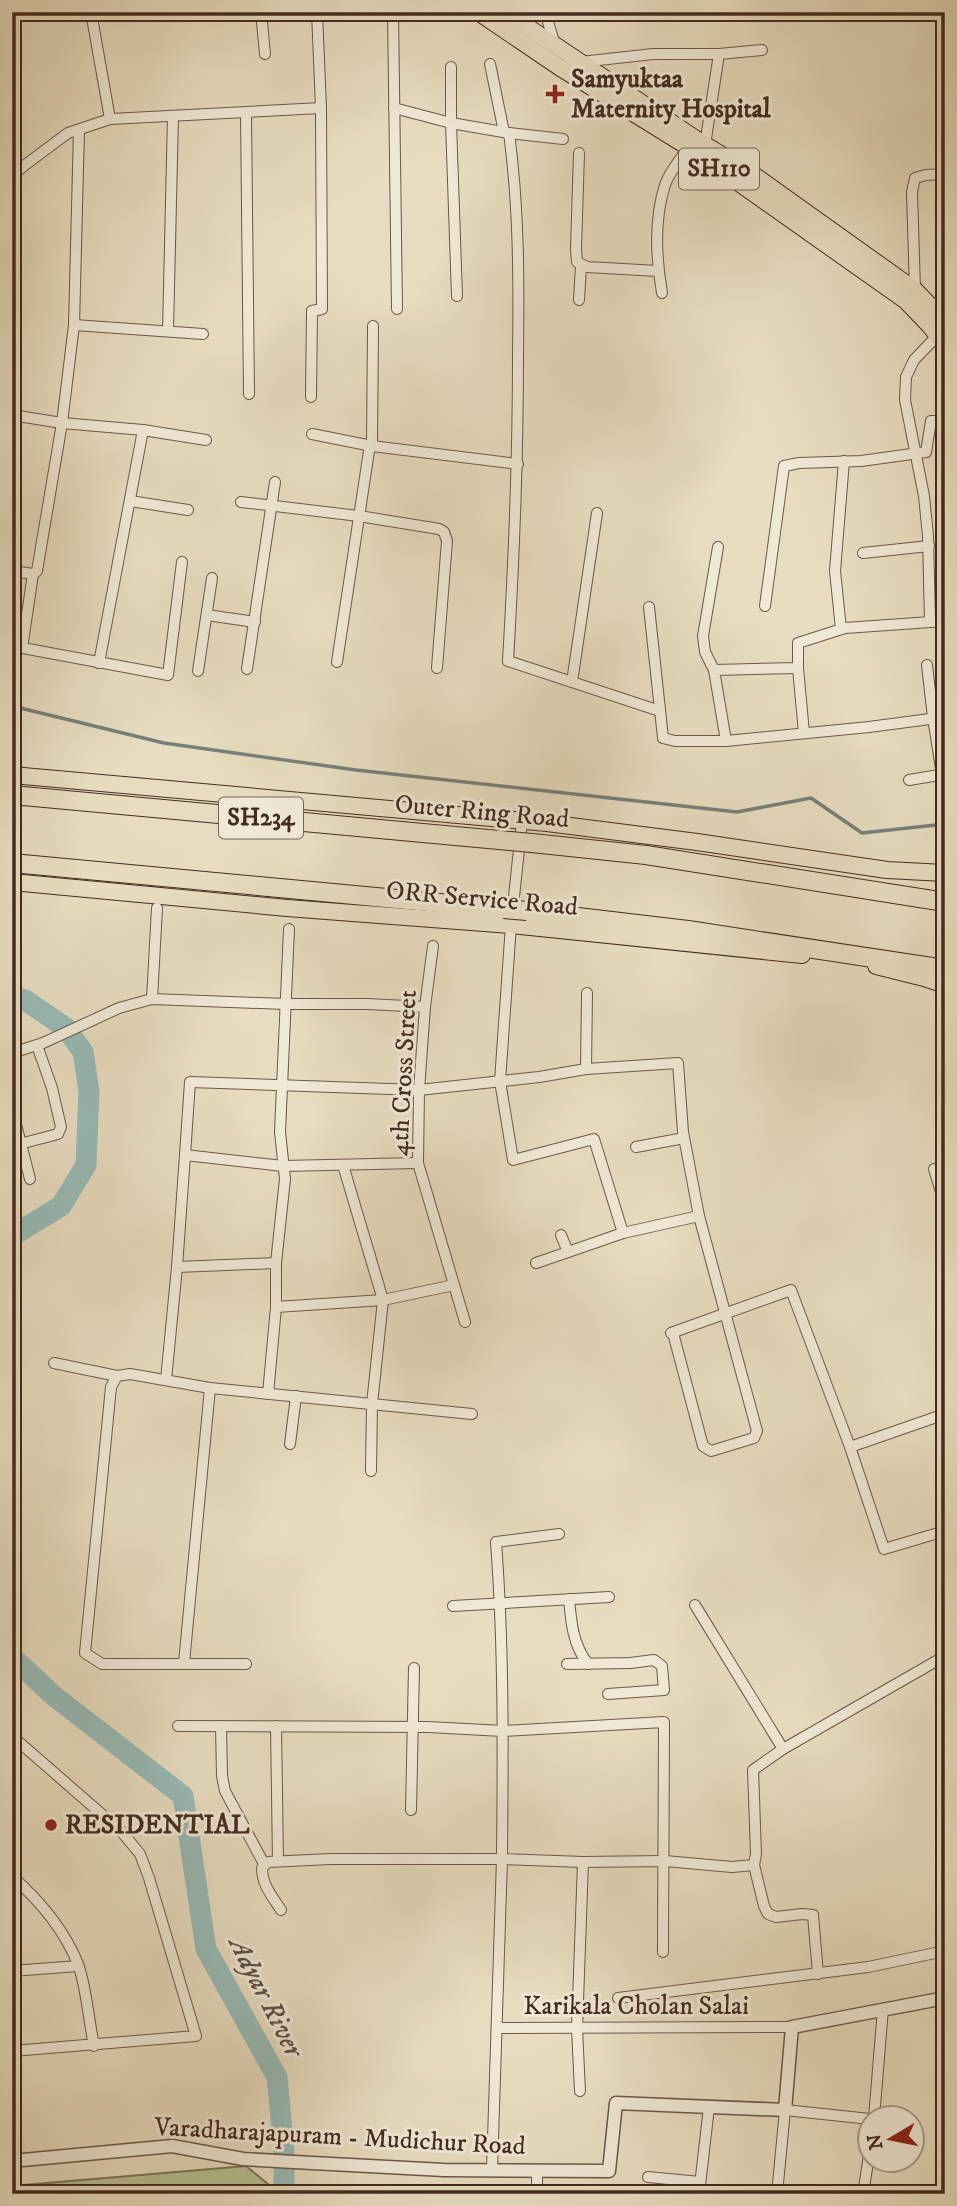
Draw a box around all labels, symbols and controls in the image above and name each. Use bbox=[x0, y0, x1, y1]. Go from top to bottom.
place label: Samyuktaa Maternity Hospital bbox=[571, 63, 772, 126]
marker: Samyuktaa Maternity Hospital bbox=[545, 84, 565, 104]
road number: SH110 bbox=[679, 148, 759, 190]
street label: Outer Ring Road bbox=[393, 788, 571, 836]
road number: SH234 bbox=[219, 798, 303, 838]
street label: ORR Service Road bbox=[385, 874, 579, 924]
street label: 4th Cross Street bbox=[383, 989, 425, 1157]
place label: RESIDENTIAL bbox=[65, 1809, 250, 1842]
marker: RESIDENTIAL bbox=[43, 1817, 59, 1833]
water label: Adyar River bbox=[220, 1928, 312, 2065]
street label: Karikala Cholan Salai bbox=[523, 1990, 749, 2023]
north arrow bbox=[856, 2104, 926, 2174]
street label: Varadharajapuram - Mudichur Road bbox=[153, 2111, 527, 2163]
text: N bbox=[863, 2132, 888, 2151]

